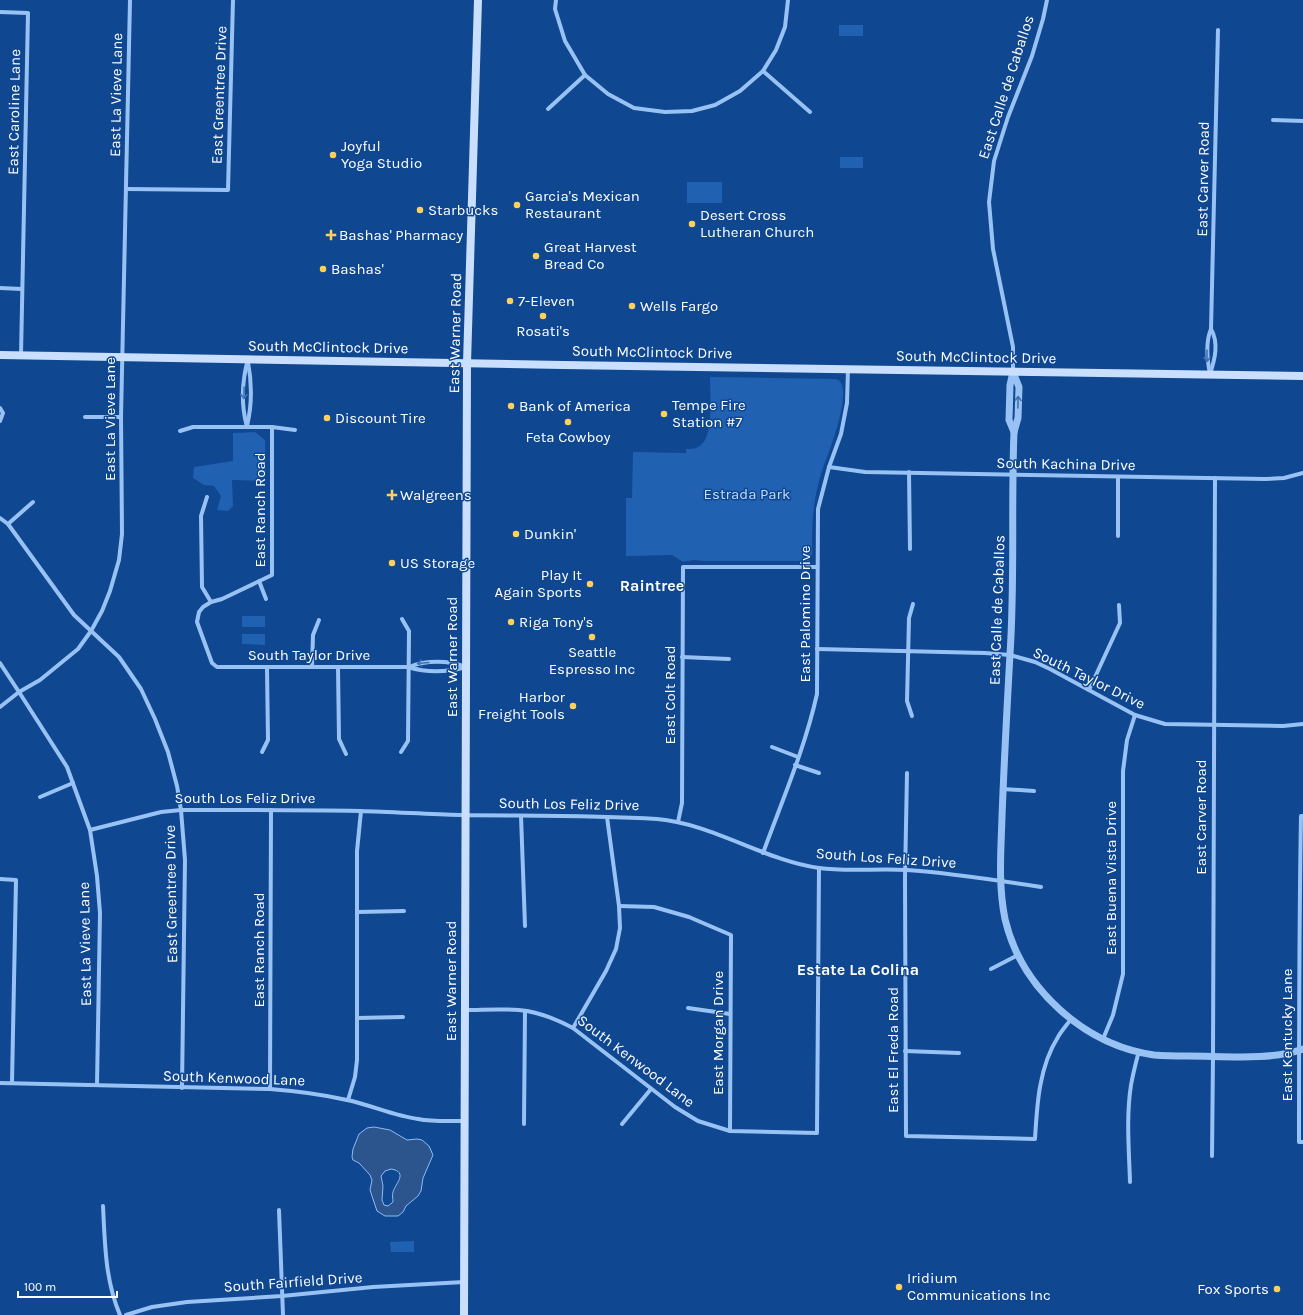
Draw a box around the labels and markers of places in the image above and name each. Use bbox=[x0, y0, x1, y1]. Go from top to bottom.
place label: Joyful Yoga Studio bbox=[341, 137, 422, 172]
marker: Joyful Yoga Studio bbox=[328, 150, 338, 160]
place label: Garcia's Mexican Restaurant bbox=[525, 187, 640, 222]
marker: Garcia's Mexican Restaurant bbox=[512, 200, 522, 210]
place label: Starbucks bbox=[428, 201, 498, 219]
marker: Starbucks bbox=[415, 205, 425, 215]
place label: Desert Cross Lutheran Church bbox=[700, 206, 814, 241]
marker: Desert Cross Lutheran Church bbox=[687, 219, 697, 229]
place label: Bashas' Pharmacy bbox=[339, 226, 463, 244]
marker: Bashas' Pharmacy bbox=[326, 230, 336, 240]
place label: Great Harvest Bread Co bbox=[544, 238, 637, 273]
marker: Great Harvest Bread Co bbox=[531, 251, 541, 261]
place label: Bashas' bbox=[331, 260, 384, 278]
marker: Bashas' bbox=[318, 264, 328, 274]
place label: 7-Eleven bbox=[518, 292, 575, 310]
marker: 7-Eleven bbox=[505, 296, 515, 306]
place label: Wells Fargo bbox=[640, 297, 718, 315]
marker: Wells Fargo bbox=[627, 301, 637, 311]
marker: Rosati's bbox=[538, 311, 548, 321]
place label: Rosati's bbox=[516, 322, 570, 340]
place label: Tempe Fire Station #7 bbox=[672, 396, 746, 431]
place label: Bank of America bbox=[519, 397, 631, 415]
marker: Bank of America bbox=[506, 401, 516, 411]
place label: Discount Tire bbox=[335, 409, 426, 427]
marker: Tempe Fire Station #7 bbox=[659, 409, 669, 419]
marker: Discount Tire bbox=[322, 413, 332, 423]
marker: Feta Cowboy bbox=[563, 417, 573, 427]
place label: Feta Cowboy bbox=[526, 428, 610, 446]
place label: Walgreens bbox=[400, 486, 472, 504]
marker: Walgreens bbox=[387, 490, 397, 500]
place label: Dunkin' bbox=[524, 525, 576, 543]
marker: Dunkin' bbox=[511, 529, 521, 539]
place label: US Storage bbox=[400, 554, 475, 572]
marker: US Storage bbox=[387, 558, 397, 568]
place label: Play It Again Sports bbox=[495, 566, 582, 601]
marker: Play It Again Sports bbox=[585, 579, 595, 589]
place label: Riga Tony's bbox=[519, 613, 593, 631]
marker: Riga Tony's bbox=[506, 617, 516, 627]
marker: Seattle Espresso Inc bbox=[587, 632, 597, 642]
place label: Seattle Espresso Inc bbox=[549, 643, 635, 678]
place label: Harbor Freight Tools bbox=[478, 688, 566, 723]
marker: Harbor Freight Tools bbox=[568, 701, 578, 711]
place label: Iridium Communications Inc bbox=[907, 1269, 1051, 1304]
place label: Fox Sports bbox=[1197, 1280, 1269, 1298]
marker: Iridium Communications Inc bbox=[894, 1282, 904, 1292]
marker: Fox Sports bbox=[1272, 1284, 1282, 1294]

